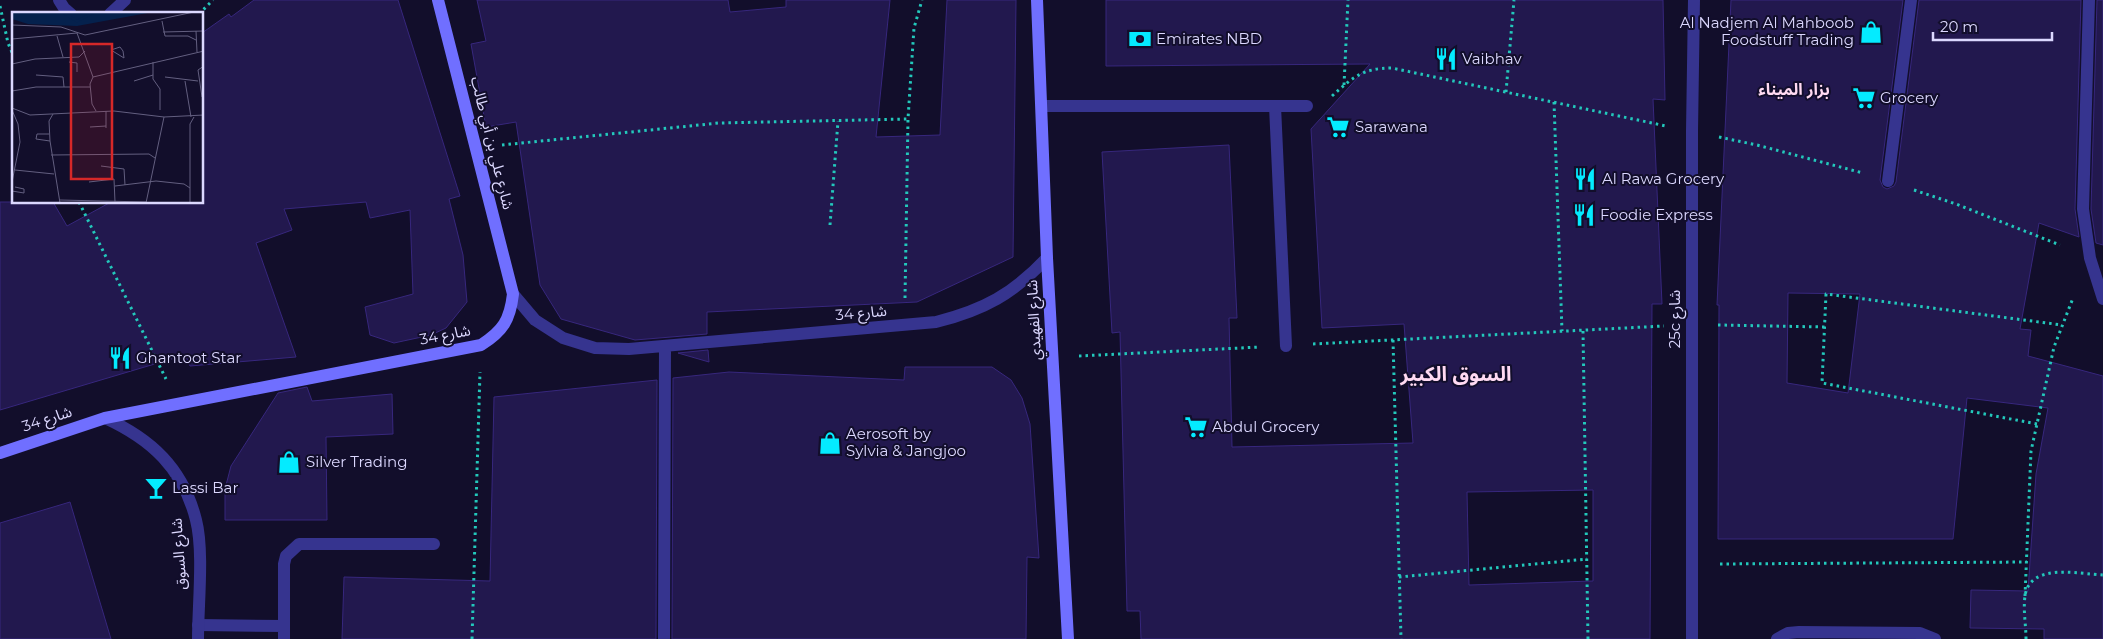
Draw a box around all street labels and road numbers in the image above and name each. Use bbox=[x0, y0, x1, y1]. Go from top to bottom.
street label: شارع علي بن أبي طالب bbox=[464, 74, 518, 212]
street label: شارع الفهيدي bbox=[1022, 279, 1048, 361]
street label: 25c شارع bbox=[1665, 289, 1687, 348]
street label: شارع 34 bbox=[834, 301, 888, 327]
street label: شارع 34 bbox=[418, 320, 473, 352]
street label: شارع 34 bbox=[19, 401, 75, 438]
street label: شارع السوق bbox=[166, 517, 193, 591]

